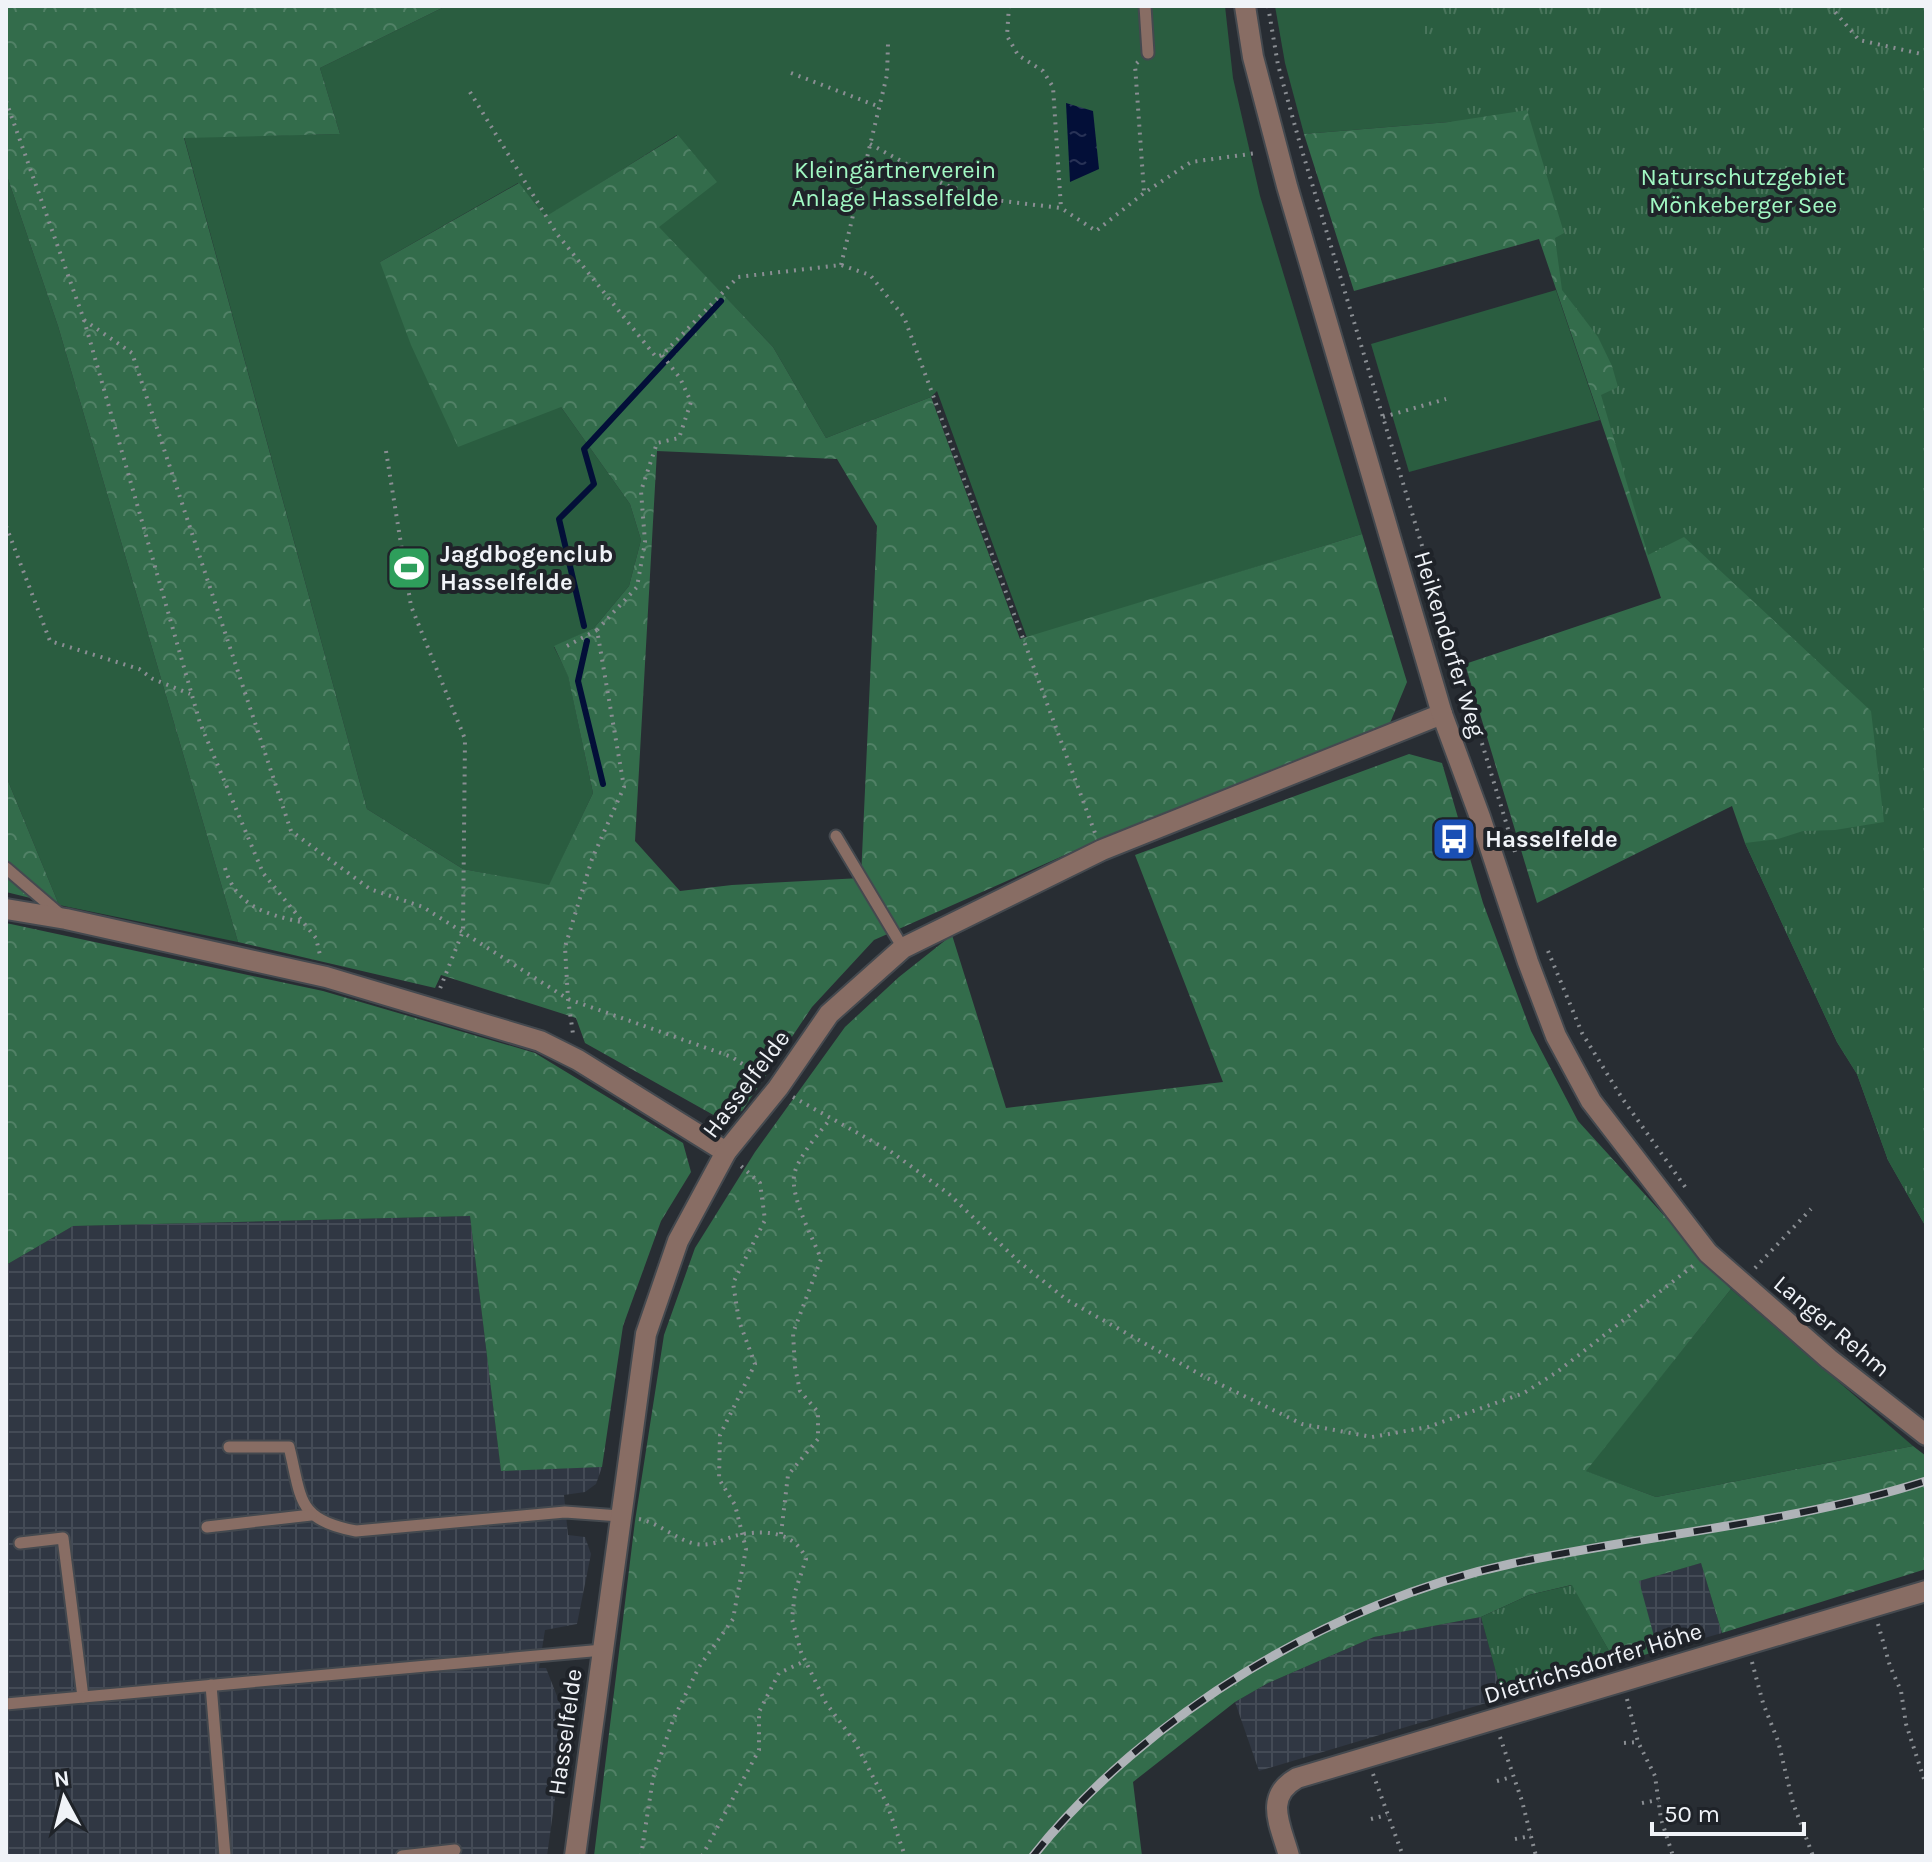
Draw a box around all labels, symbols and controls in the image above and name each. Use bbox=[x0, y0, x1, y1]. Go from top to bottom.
park label: Kleingärtnerverein Anlage Hasselfelde bbox=[791, 156, 999, 212]
park label: Naturschutzgebiet Mönkeberger See bbox=[1641, 163, 1845, 219]
place label: Jagdbogenclub Hasselfelde bbox=[440, 540, 613, 596]
sports icon: Jagdbogenclub Hasselfelde bbox=[385, 544, 433, 592]
street label: Heikendorfer Weg bbox=[1408, 547, 1492, 741]
bus stop icon: Hasselfelde bbox=[1430, 815, 1478, 863]
place label: Hasselfelde bbox=[1485, 825, 1618, 853]
street label: Hasselfelde bbox=[697, 1025, 795, 1143]
street label: Langer Rehm bbox=[1768, 1269, 1896, 1383]
street label: Dietrichsdorfer Höhe bbox=[1481, 1616, 1705, 1710]
street label: Hasselfelde bbox=[542, 1667, 588, 1797]
north arrow bbox=[24, 1758, 104, 1838]
text: N bbox=[52, 1765, 71, 1793]
scale bar bbox=[1652, 1786, 1804, 1836]
text: 50 m bbox=[1664, 1800, 1720, 1828]

